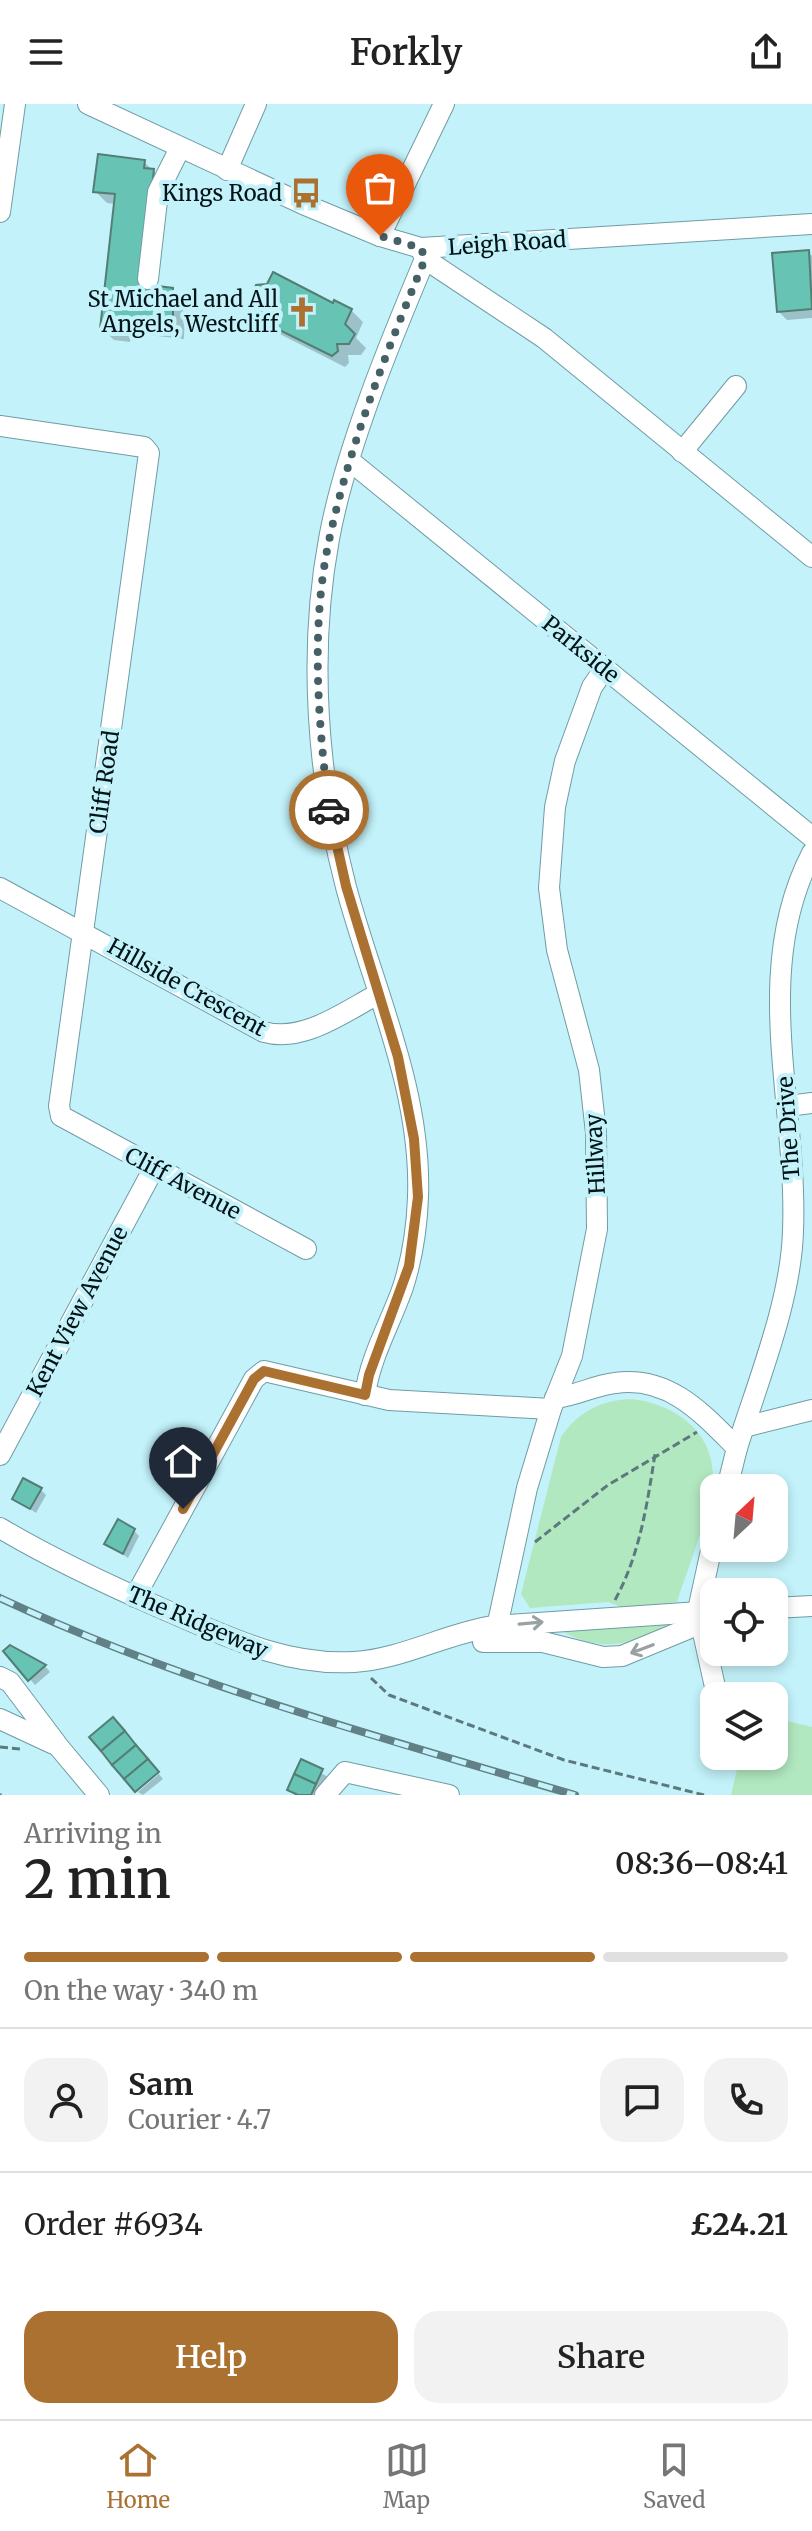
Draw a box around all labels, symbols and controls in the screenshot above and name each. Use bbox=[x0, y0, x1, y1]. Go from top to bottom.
icon: menu bbox=[24, 30, 68, 74]
text: Forkly bbox=[350, 30, 462, 75]
icon: share bbox=[744, 30, 788, 74]
pin bbox=[346, 154, 414, 236]
icon: bag bbox=[358, 166, 402, 210]
bus stop icon: Kings Road bbox=[289, 176, 323, 210]
place label: Kings Road bbox=[162, 179, 282, 207]
street label: Leigh Road bbox=[447, 225, 567, 261]
place label: St Michael and All Angels, Westcliff bbox=[87, 285, 280, 338]
church icon: St Michael and All Angels, Westcliff bbox=[285, 295, 319, 329]
street label: Parkside bbox=[537, 609, 625, 689]
street label: Cliff Road bbox=[83, 729, 125, 835]
courier bbox=[289, 770, 369, 850]
icon: car bbox=[307, 788, 351, 832]
street label: Hillside Crescent bbox=[103, 932, 272, 1042]
street label: The Drive bbox=[770, 1075, 806, 1181]
street label: Hillway bbox=[579, 1113, 611, 1195]
street label: Cliff Avenue bbox=[120, 1141, 246, 1225]
street label: Kent View Avenue bbox=[20, 1221, 134, 1401]
pin bbox=[149, 1427, 217, 1509]
icon: home bbox=[161, 1439, 205, 1483]
north arrow bbox=[700, 1474, 788, 1562]
map controls bbox=[700, 1474, 788, 1770]
button: locate bbox=[700, 1578, 788, 1666]
street label: The Ridgeway bbox=[124, 1580, 273, 1664]
one-way arrow bbox=[517, 1615, 544, 1630]
one-way arrow bbox=[630, 1643, 655, 1657]
button: layers bbox=[700, 1682, 788, 1770]
text: Arriving in bbox=[24, 1817, 162, 1850]
text: 08:36–08:41 bbox=[615, 1844, 788, 1882]
text: 2 min bbox=[24, 1847, 171, 1912]
text: On the way · 340 m bbox=[24, 1974, 258, 2007]
button: person bbox=[24, 2058, 108, 2142]
button: chat bbox=[600, 2058, 684, 2142]
button: phone bbox=[704, 2058, 788, 2142]
text: Sam bbox=[128, 2065, 193, 2103]
text: Courier · 4.7 bbox=[128, 2103, 271, 2136]
text: Order #6934 bbox=[24, 2205, 203, 2243]
text: £24.21 bbox=[690, 2205, 788, 2243]
button: Help bbox=[24, 2311, 398, 2403]
button: Share bbox=[414, 2311, 788, 2403]
tab: Home bbox=[107, 2438, 170, 2514]
tab: Map bbox=[383, 2438, 430, 2514]
tab: Saved bbox=[643, 2438, 705, 2514]

